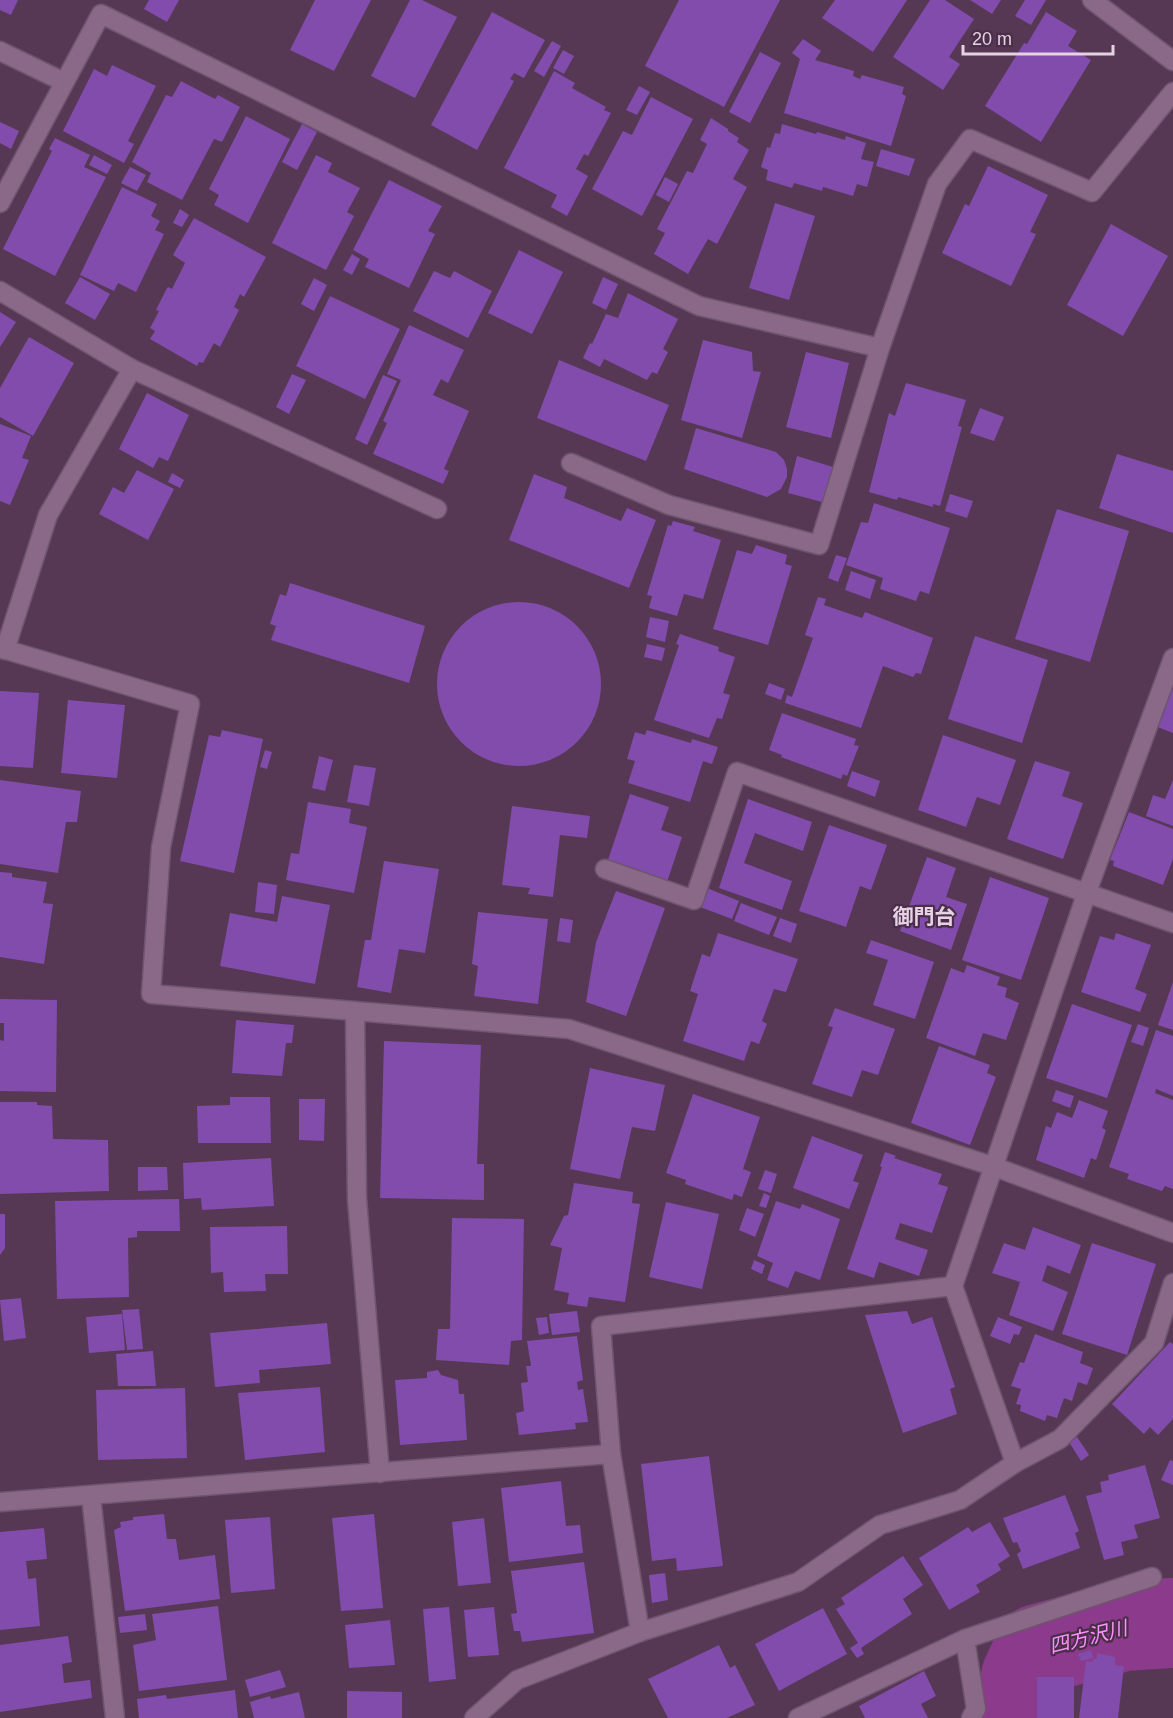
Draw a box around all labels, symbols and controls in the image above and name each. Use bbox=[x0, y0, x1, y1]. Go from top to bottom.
scale bar bbox=[963, 18, 1113, 56]
text: 20 m bbox=[972, 29, 1012, 49]
district label: 御門台 bbox=[893, 905, 956, 928]
water label: 四方沢川 bbox=[1047, 1616, 1131, 1657]

